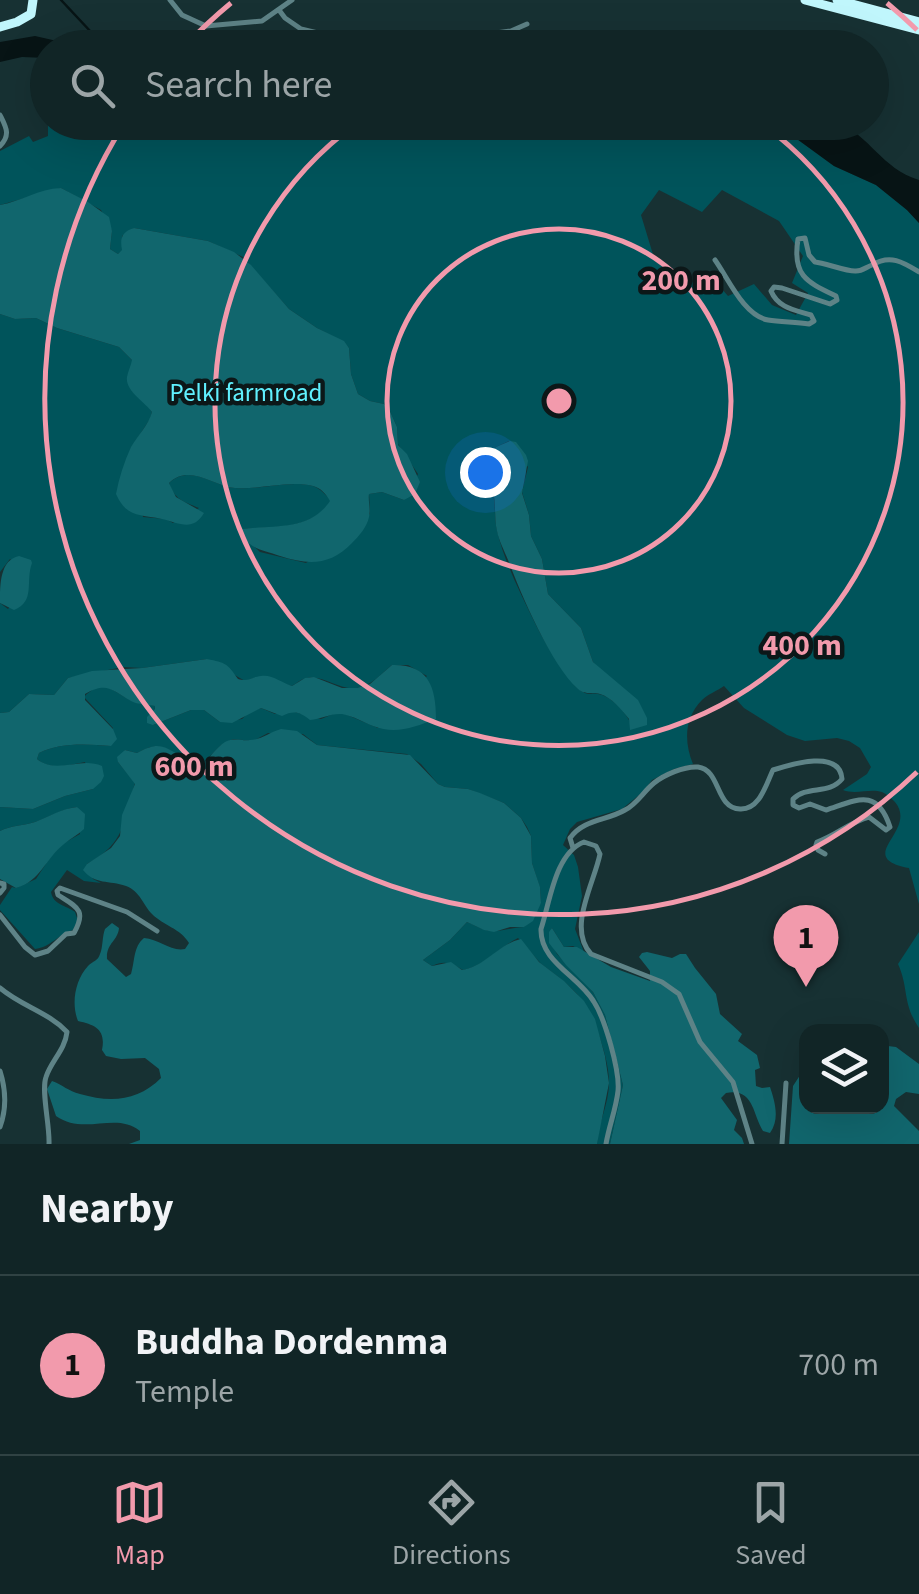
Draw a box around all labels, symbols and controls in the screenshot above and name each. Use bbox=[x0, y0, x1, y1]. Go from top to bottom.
search box bbox=[30, 30, 889, 140]
icon: search bbox=[65, 58, 120, 113]
text: Search here bbox=[145, 58, 332, 112]
text: 200 m bbox=[641, 259, 721, 302]
park label: Pelki farmroad bbox=[170, 375, 322, 411]
centre of rings bbox=[541, 383, 577, 419]
your location bbox=[460, 447, 511, 498]
text: 400 m bbox=[762, 624, 842, 667]
text: 600 m bbox=[154, 745, 234, 788]
pin: 1 bbox=[774, 904, 838, 987]
map controls bbox=[799, 1024, 889, 1114]
button: layers bbox=[799, 1024, 889, 1114]
text: Nearby bbox=[40, 1179, 174, 1239]
text: Buddha Dordenma bbox=[135, 1315, 448, 1369]
text: 1 bbox=[64, 1342, 81, 1388]
text: 700 m bbox=[798, 1342, 879, 1388]
text: Temple bbox=[135, 1369, 234, 1415]
tab: Map bbox=[112, 1475, 167, 1575]
tab: Directions bbox=[392, 1475, 511, 1575]
tab: Saved bbox=[735, 1475, 807, 1575]

